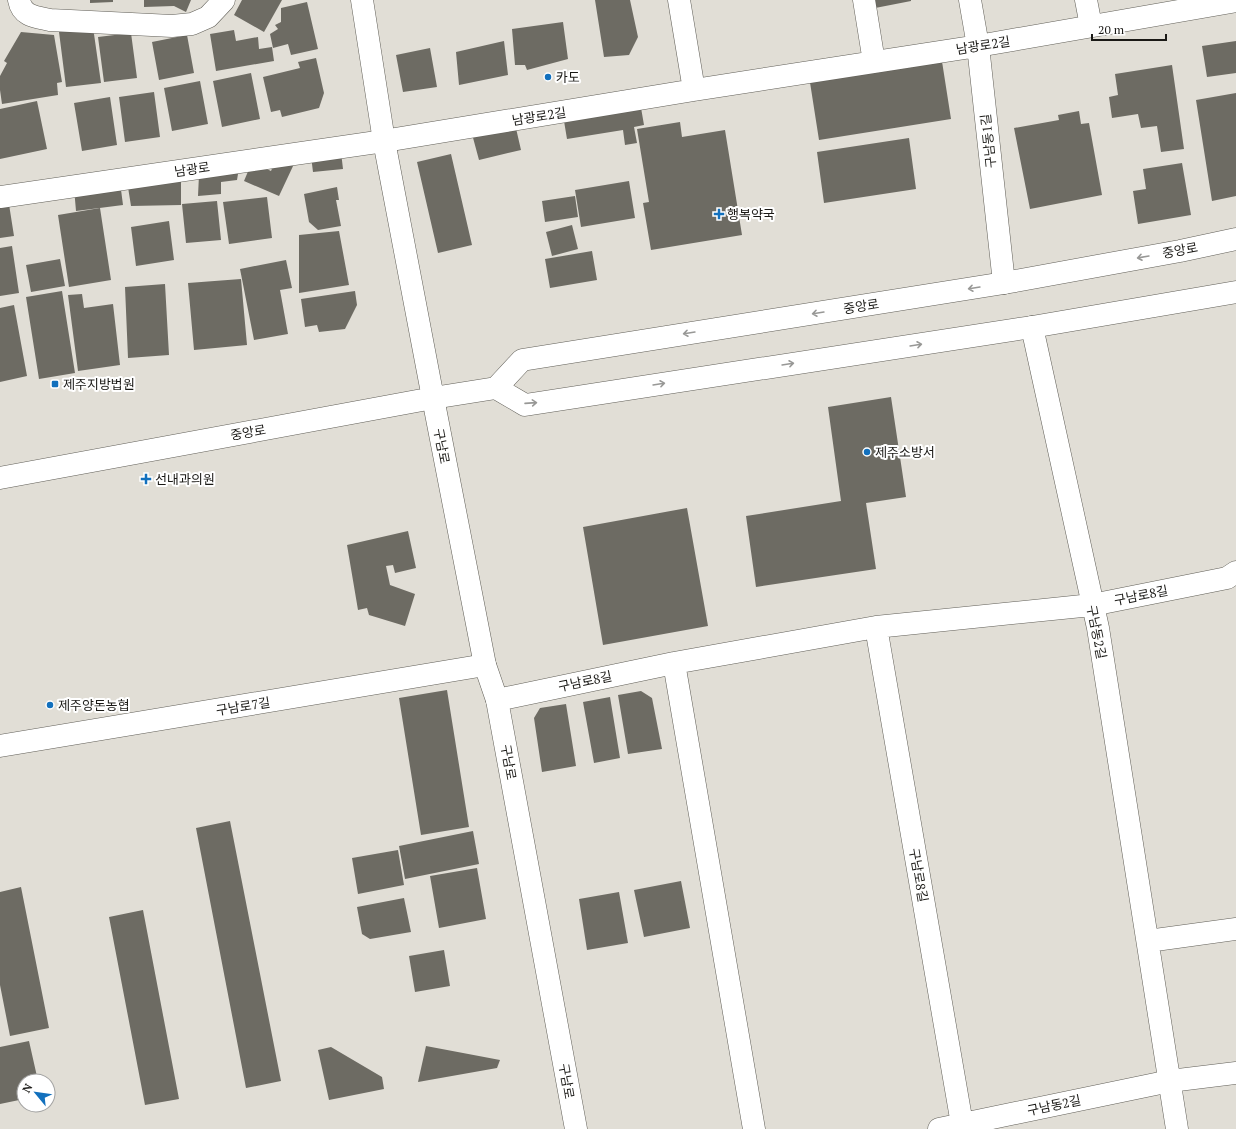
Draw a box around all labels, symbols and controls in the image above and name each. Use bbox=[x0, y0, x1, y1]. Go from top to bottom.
scale bar bbox=[1092, 16, 1166, 42]
text: 20 m bbox=[1098, 22, 1125, 37]
street label: 남광로2길 bbox=[955, 32, 1011, 58]
place label: 카도 bbox=[556, 68, 580, 86]
marker: 카도 bbox=[543, 72, 553, 82]
street label: 남광로2길 bbox=[511, 103, 567, 129]
street label: 구남동1길 bbox=[976, 113, 1000, 169]
street label: 남광로 bbox=[173, 158, 211, 180]
place label: 행복약국 bbox=[727, 205, 775, 223]
marker: 행복약국 bbox=[714, 209, 724, 219]
street label: 중앙로 bbox=[1161, 238, 1199, 262]
one-way arrow bbox=[1137, 254, 1150, 262]
one-way arrow bbox=[968, 284, 981, 292]
street label: 중앙로 bbox=[842, 294, 880, 318]
one-way arrow bbox=[812, 309, 825, 317]
one-way arrow bbox=[683, 330, 696, 338]
one-way arrow bbox=[909, 341, 922, 349]
one-way arrow bbox=[781, 360, 794, 368]
place label: 제주지방법원 bbox=[63, 375, 135, 393]
marker: 제주지방법원 bbox=[50, 379, 60, 389]
one-way arrow bbox=[652, 380, 665, 388]
one-way arrow bbox=[524, 400, 537, 407]
street label: 중앙로 bbox=[229, 420, 267, 444]
street label: 구남로 bbox=[430, 427, 454, 465]
place label: 제주소방서 bbox=[875, 443, 935, 461]
marker: 제주소방서 bbox=[862, 447, 872, 457]
place label: 선내과의원 bbox=[155, 470, 215, 488]
marker: 선내과의원 bbox=[140, 473, 152, 485]
street label: 구남로8길 bbox=[1112, 581, 1170, 609]
street label: 구남동2길 bbox=[1083, 603, 1111, 661]
street label: 구남로8길 bbox=[556, 667, 614, 695]
street label: 구남로7길 bbox=[215, 693, 271, 719]
place label: 제주양돈농협 bbox=[58, 696, 130, 714]
marker: 제주양돈농협 bbox=[45, 700, 55, 710]
street label: 구남로 bbox=[497, 743, 521, 781]
street label: 구남로8길 bbox=[905, 846, 933, 904]
street label: 구남로 bbox=[555, 1062, 579, 1100]
north arrow bbox=[16, 1073, 56, 1113]
text: N bbox=[19, 1081, 36, 1095]
street label: 구남동2길 bbox=[1025, 1091, 1083, 1119]

